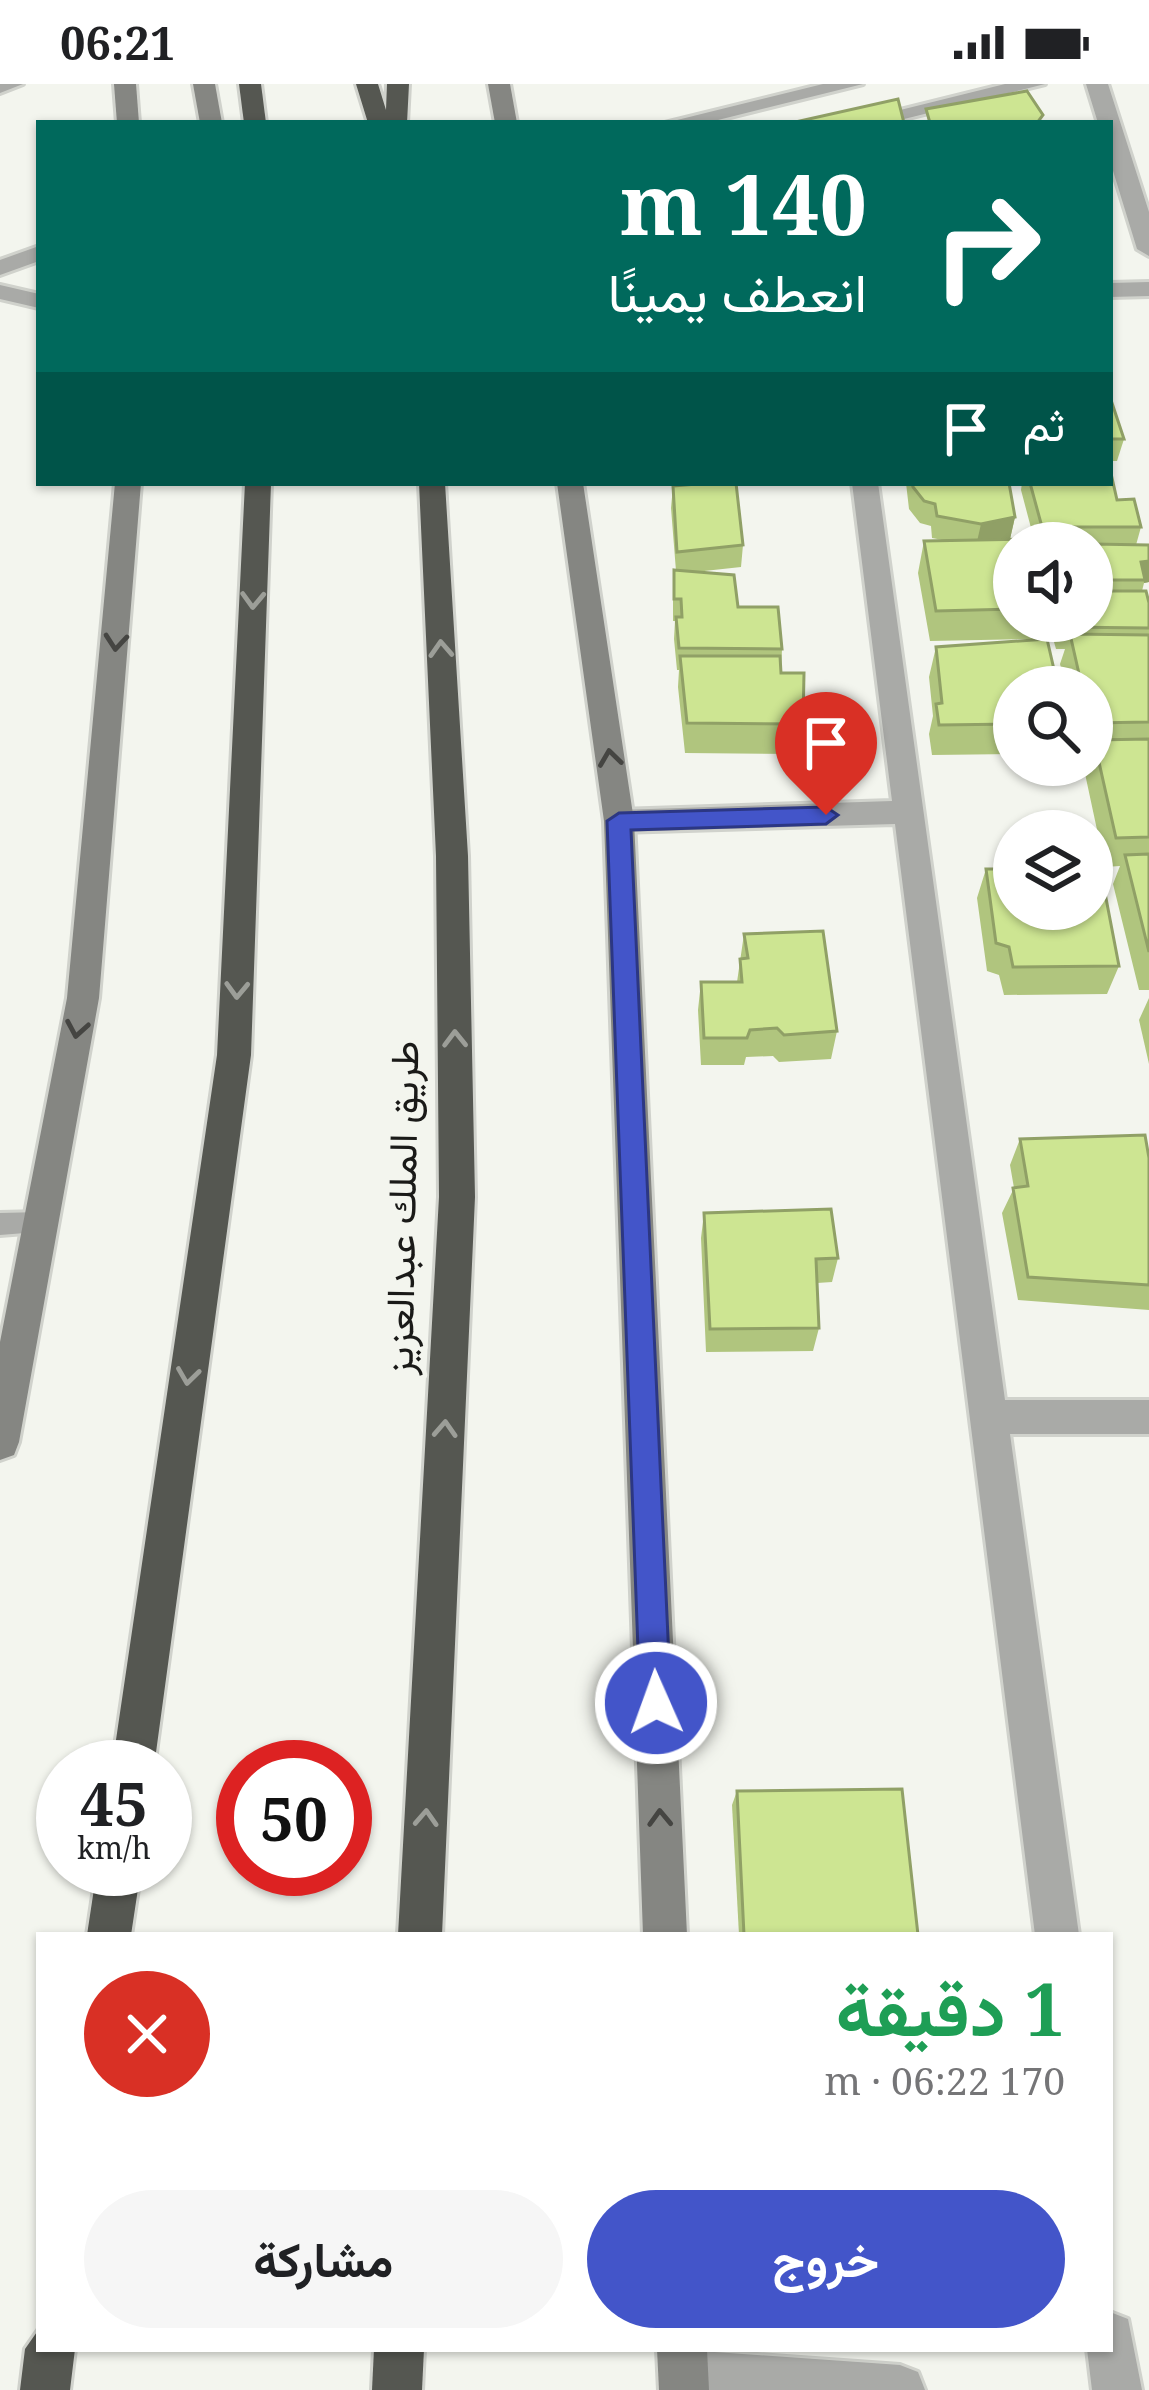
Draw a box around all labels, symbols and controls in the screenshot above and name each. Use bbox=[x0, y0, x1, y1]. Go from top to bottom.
text: 06:21 bbox=[60, 12, 175, 73]
text: 140 m bbox=[620, 145, 867, 260]
icon: right bbox=[909, 168, 1065, 324]
text: انعطف يمينًا bbox=[608, 254, 867, 328]
text: ثم bbox=[1023, 393, 1065, 454]
icon: arrive bbox=[933, 396, 999, 462]
map controls bbox=[993, 522, 1113, 930]
button: sound bbox=[993, 522, 1113, 642]
one-way arrow bbox=[240, 591, 266, 610]
one-way arrow bbox=[104, 632, 129, 651]
one-way arrow bbox=[428, 639, 454, 658]
button: search bbox=[993, 666, 1113, 786]
pin bbox=[775, 692, 877, 815]
icon: arrive bbox=[793, 710, 859, 776]
one-way arrow bbox=[598, 748, 624, 767]
button: layers bbox=[993, 810, 1113, 930]
one-way arrow bbox=[224, 981, 250, 1000]
one-way arrow bbox=[65, 1019, 91, 1039]
one-way arrow bbox=[442, 1029, 468, 1048]
street label: طريق الملك عبدالعزيز bbox=[371, 1040, 429, 1377]
one-way arrow bbox=[176, 1367, 202, 1386]
one-way arrow bbox=[432, 1419, 458, 1438]
position arrow bbox=[593, 1640, 719, 1766]
speed limit sign: 50 bbox=[216, 1740, 372, 1896]
text: 45 bbox=[80, 1762, 148, 1844]
one-way arrow bbox=[413, 1808, 439, 1827]
one-way arrow bbox=[647, 1808, 673, 1827]
text: km/h bbox=[77, 1827, 151, 1868]
text: 1 دقيقة bbox=[836, 1959, 1065, 2057]
button: close bbox=[84, 1971, 210, 2097]
text: 170 m · 06:22 bbox=[824, 2053, 1065, 2106]
button: مشاركة bbox=[84, 2190, 563, 2328]
button: خروج bbox=[587, 2190, 1065, 2328]

